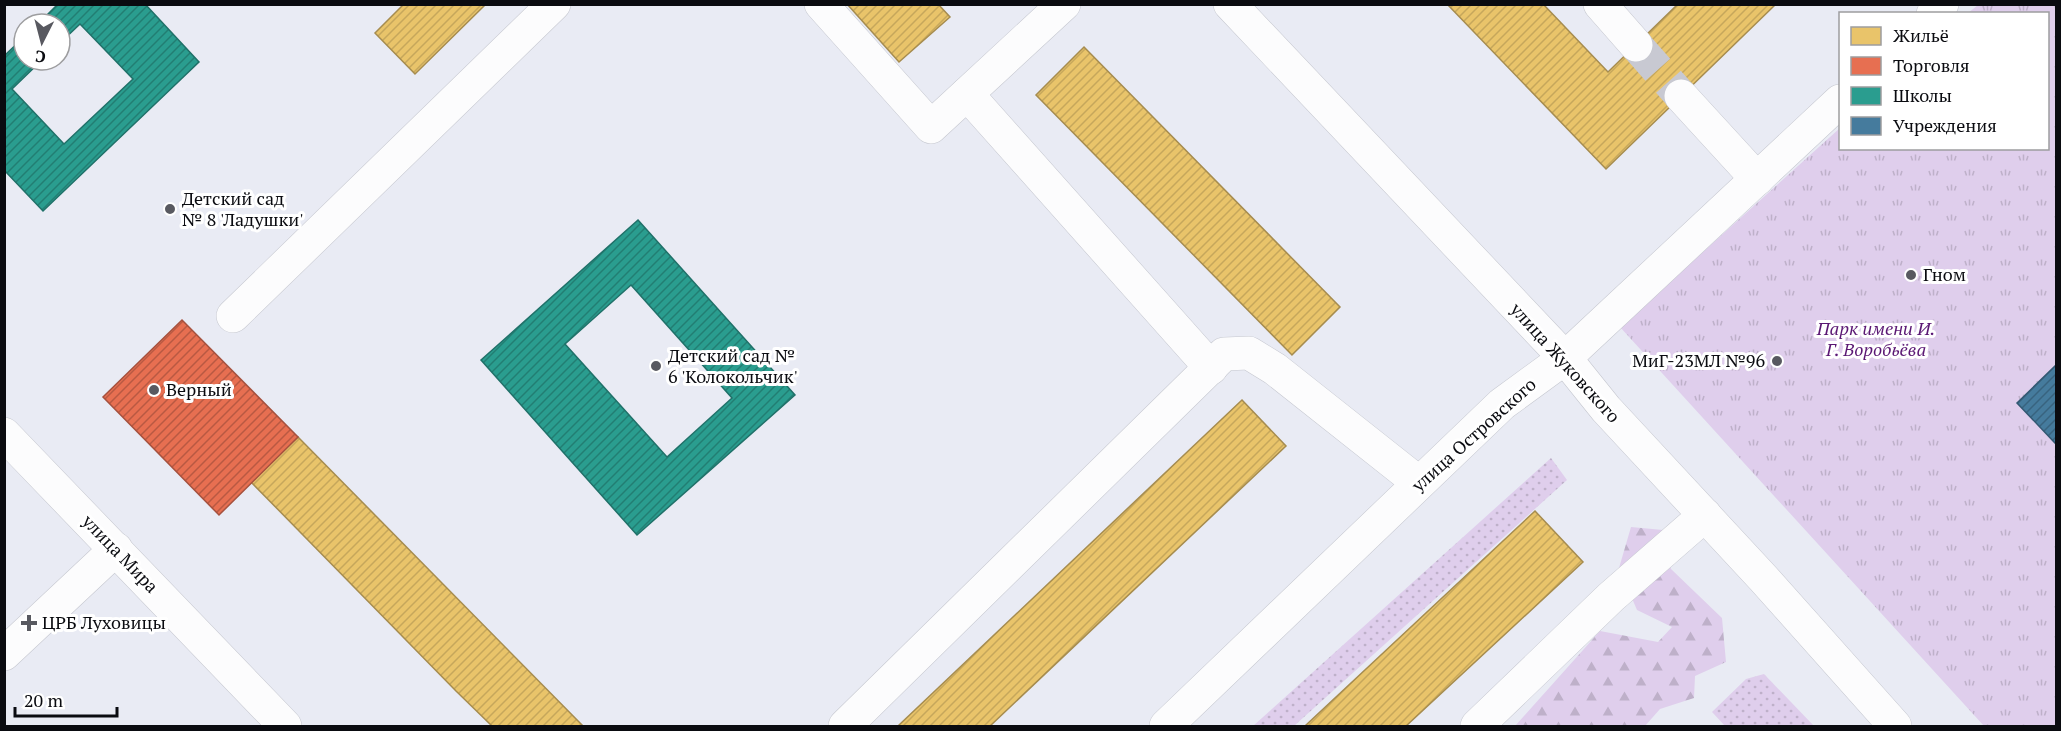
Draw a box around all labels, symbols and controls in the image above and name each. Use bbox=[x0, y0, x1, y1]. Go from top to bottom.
north arrow bbox=[12, 12, 72, 72]
legend bbox=[1839, 12, 2049, 150]
text: Жильё bbox=[1893, 23, 1949, 47]
text: С bbox=[34, 45, 47, 68]
text: Торговля bbox=[1893, 53, 1970, 77]
text: Школы bbox=[1893, 83, 1952, 107]
text: Учреждения bbox=[1893, 113, 1997, 137]
place label: Детский сад № 8 'Ладушки' bbox=[182, 186, 303, 231]
marker: Детский сад № 8 'Ладушки' bbox=[163, 202, 177, 216]
place label: Гном bbox=[1923, 262, 1966, 286]
marker: Гном bbox=[1904, 268, 1918, 282]
street label: улица Жуковского bbox=[1505, 296, 1626, 427]
park label: Парк имени И. Г. Воробьёва bbox=[1816, 316, 1935, 361]
place label: Детский сад № 6 'Колокольчик' bbox=[668, 343, 798, 388]
place label: МиГ-23МЛ №96 bbox=[1632, 348, 1765, 372]
marker: МиГ-23МЛ №96 bbox=[1770, 354, 1784, 368]
marker: Детский сад № 6 'Колокольчик' bbox=[649, 359, 663, 373]
street label: улица Островского bbox=[1405, 372, 1541, 497]
place label: Верный bbox=[166, 377, 232, 401]
marker: Верный bbox=[147, 383, 161, 397]
street label: улица Мира bbox=[77, 508, 164, 598]
place label: ЦРБ Луховицы bbox=[42, 610, 166, 634]
marker: ЦРБ Луховицы bbox=[20, 614, 38, 632]
scale bar bbox=[15, 680, 117, 718]
text: 20 m bbox=[24, 688, 64, 712]

